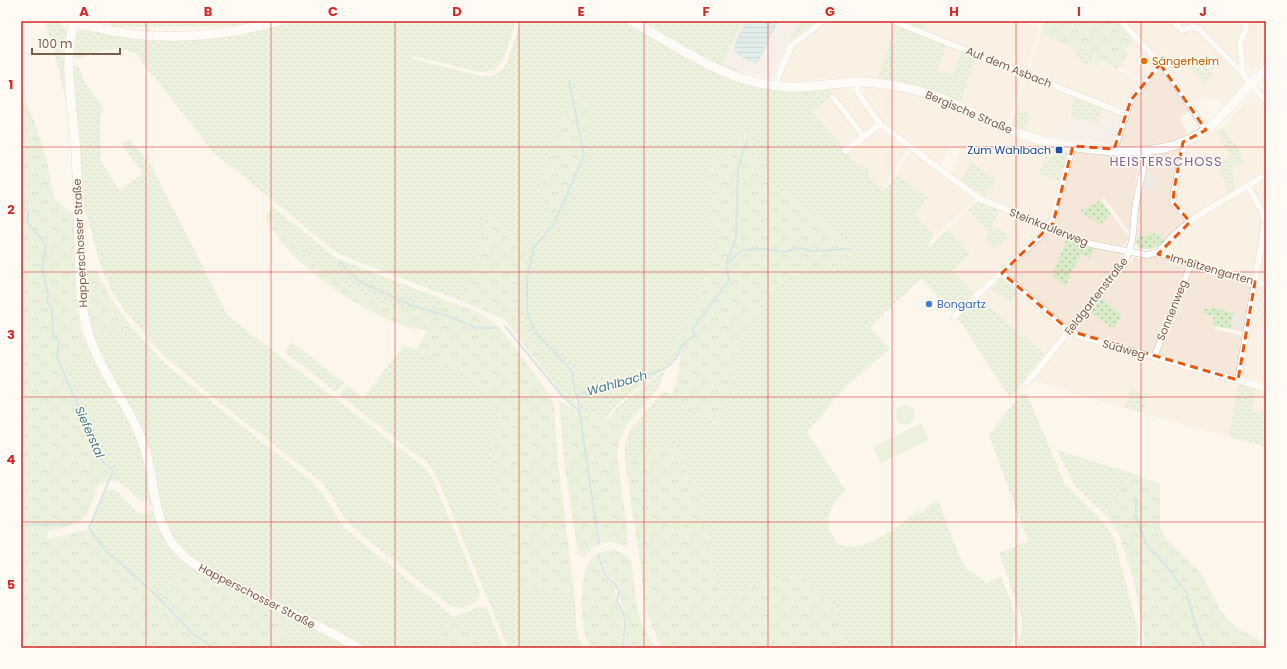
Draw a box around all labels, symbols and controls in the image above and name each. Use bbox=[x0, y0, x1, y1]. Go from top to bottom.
text: A bbox=[79, 2, 89, 21]
text: B bbox=[204, 2, 213, 21]
text: C bbox=[328, 2, 338, 21]
text: D bbox=[452, 2, 462, 21]
text: E bbox=[577, 2, 585, 21]
text: F bbox=[702, 2, 710, 21]
text: G bbox=[825, 2, 835, 21]
text: H bbox=[949, 2, 959, 21]
text: I bbox=[1077, 2, 1081, 21]
text: J bbox=[1199, 2, 1207, 21]
scale bar bbox=[32, 30, 120, 56]
text: 100 m bbox=[38, 35, 72, 52]
street label: Auf dem Asbach bbox=[964, 42, 1054, 92]
place label: Sängerheim bbox=[1152, 53, 1219, 69]
marker: Sängerheim bbox=[1139, 56, 1149, 66]
text: 1 bbox=[9, 75, 13, 94]
street label: Bergische Straße bbox=[923, 86, 1015, 138]
place label: Zum Wahlbach bbox=[967, 142, 1051, 158]
marker: Zum Wahlbach bbox=[1054, 145, 1064, 155]
district label: HEISTERSCHOSS bbox=[1109, 152, 1223, 171]
street label: Happerschosser Straße bbox=[69, 178, 91, 308]
text: 2 bbox=[7, 200, 15, 219]
street label: Steinkaulerweg bbox=[1007, 204, 1091, 250]
street label: Im Bitzengarten bbox=[1168, 249, 1256, 289]
street label: Feldgartenstraße bbox=[1060, 254, 1132, 338]
street label: Sonnenweg bbox=[1152, 277, 1192, 343]
place label: Bongartz bbox=[937, 296, 986, 312]
marker: Bongartz bbox=[924, 299, 934, 309]
text: 3 bbox=[7, 325, 15, 344]
street label: Südweg bbox=[1101, 335, 1147, 363]
water label: Wahlbach bbox=[585, 366, 649, 400]
water label: Sieferstal bbox=[71, 403, 109, 461]
text: 4 bbox=[7, 450, 16, 469]
street label: Happerschosser Straße bbox=[196, 560, 318, 632]
text: 5 bbox=[7, 575, 15, 594]

